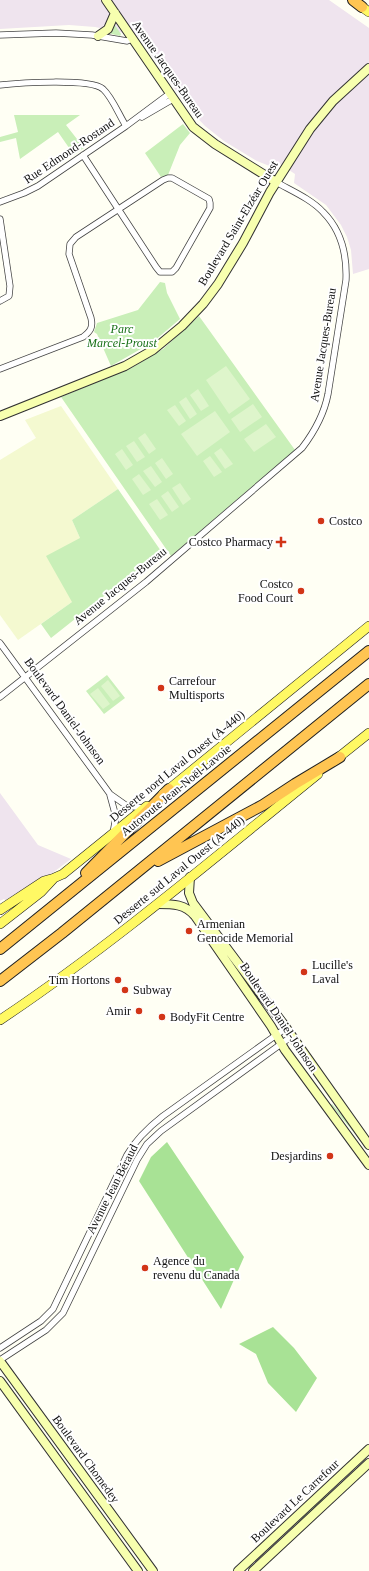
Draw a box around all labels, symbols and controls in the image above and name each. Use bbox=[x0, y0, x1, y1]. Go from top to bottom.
street label: Avenue Jacques-Bureau bbox=[129, 18, 207, 120]
street label: Rue Edmond-Rostand bbox=[21, 115, 117, 187]
street label: Boulevard Saint-Elzéar Ouest bbox=[195, 157, 281, 288]
street label: Avenue Jacques-Bureau bbox=[307, 287, 339, 403]
park label: Parc Marcel-Proust bbox=[86, 322, 158, 350]
place label: Costco bbox=[329, 514, 362, 528]
marker: Costco bbox=[316, 516, 326, 526]
place label: Costco Pharmacy bbox=[189, 535, 273, 549]
marker: Costco Pharmacy bbox=[276, 537, 286, 547]
street label: Avenue Jacques-Bureau bbox=[71, 544, 169, 628]
place label: Costco Food Court bbox=[238, 577, 294, 605]
marker: Costco Food Court bbox=[296, 586, 306, 596]
street label: Boulevard Daniel-Johnson bbox=[22, 655, 108, 767]
place label: Carrefour Multisports bbox=[169, 674, 225, 702]
marker: Carrefour Multisports bbox=[156, 683, 166, 693]
street label: Desserte nord Laval Ouest (A-440) bbox=[107, 707, 247, 825]
street label: Autoroute Jean-Noël-Lavoie bbox=[118, 741, 234, 839]
street label: Desserte sud Laval Ouest (A-440) bbox=[111, 813, 247, 927]
place label: Armenian Genocide Memorial bbox=[197, 917, 294, 945]
marker: Armenian Genocide Memorial bbox=[184, 926, 194, 936]
place label: Lucille's Laval bbox=[312, 958, 353, 986]
street label: Boulevard Daniel-Johnson bbox=[237, 960, 321, 1074]
marker: Lucille's Laval bbox=[299, 967, 309, 977]
place label: Tim Hortons bbox=[49, 973, 110, 987]
marker: Tim Hortons bbox=[113, 975, 123, 985]
place label: Subway bbox=[133, 983, 172, 997]
marker: Subway bbox=[120, 985, 130, 995]
place label: Amir bbox=[106, 1004, 131, 1018]
marker: Amir bbox=[134, 1006, 144, 1016]
place label: BodyFit Centre bbox=[170, 1010, 244, 1024]
marker: BodyFit Centre bbox=[157, 1012, 167, 1022]
street label: Avenue Jean Béraud bbox=[83, 1142, 141, 1236]
place label: Desjardins bbox=[271, 1149, 322, 1163]
marker: Desjardins bbox=[325, 1151, 335, 1161]
place label: Agence du revenu du Canada bbox=[153, 1254, 240, 1282]
marker: Agence du revenu du Canada bbox=[140, 1263, 150, 1273]
street label: Boulevard Chomedey bbox=[49, 1412, 123, 1506]
street label: Boulevard Le Carrefour bbox=[248, 1457, 342, 1545]

